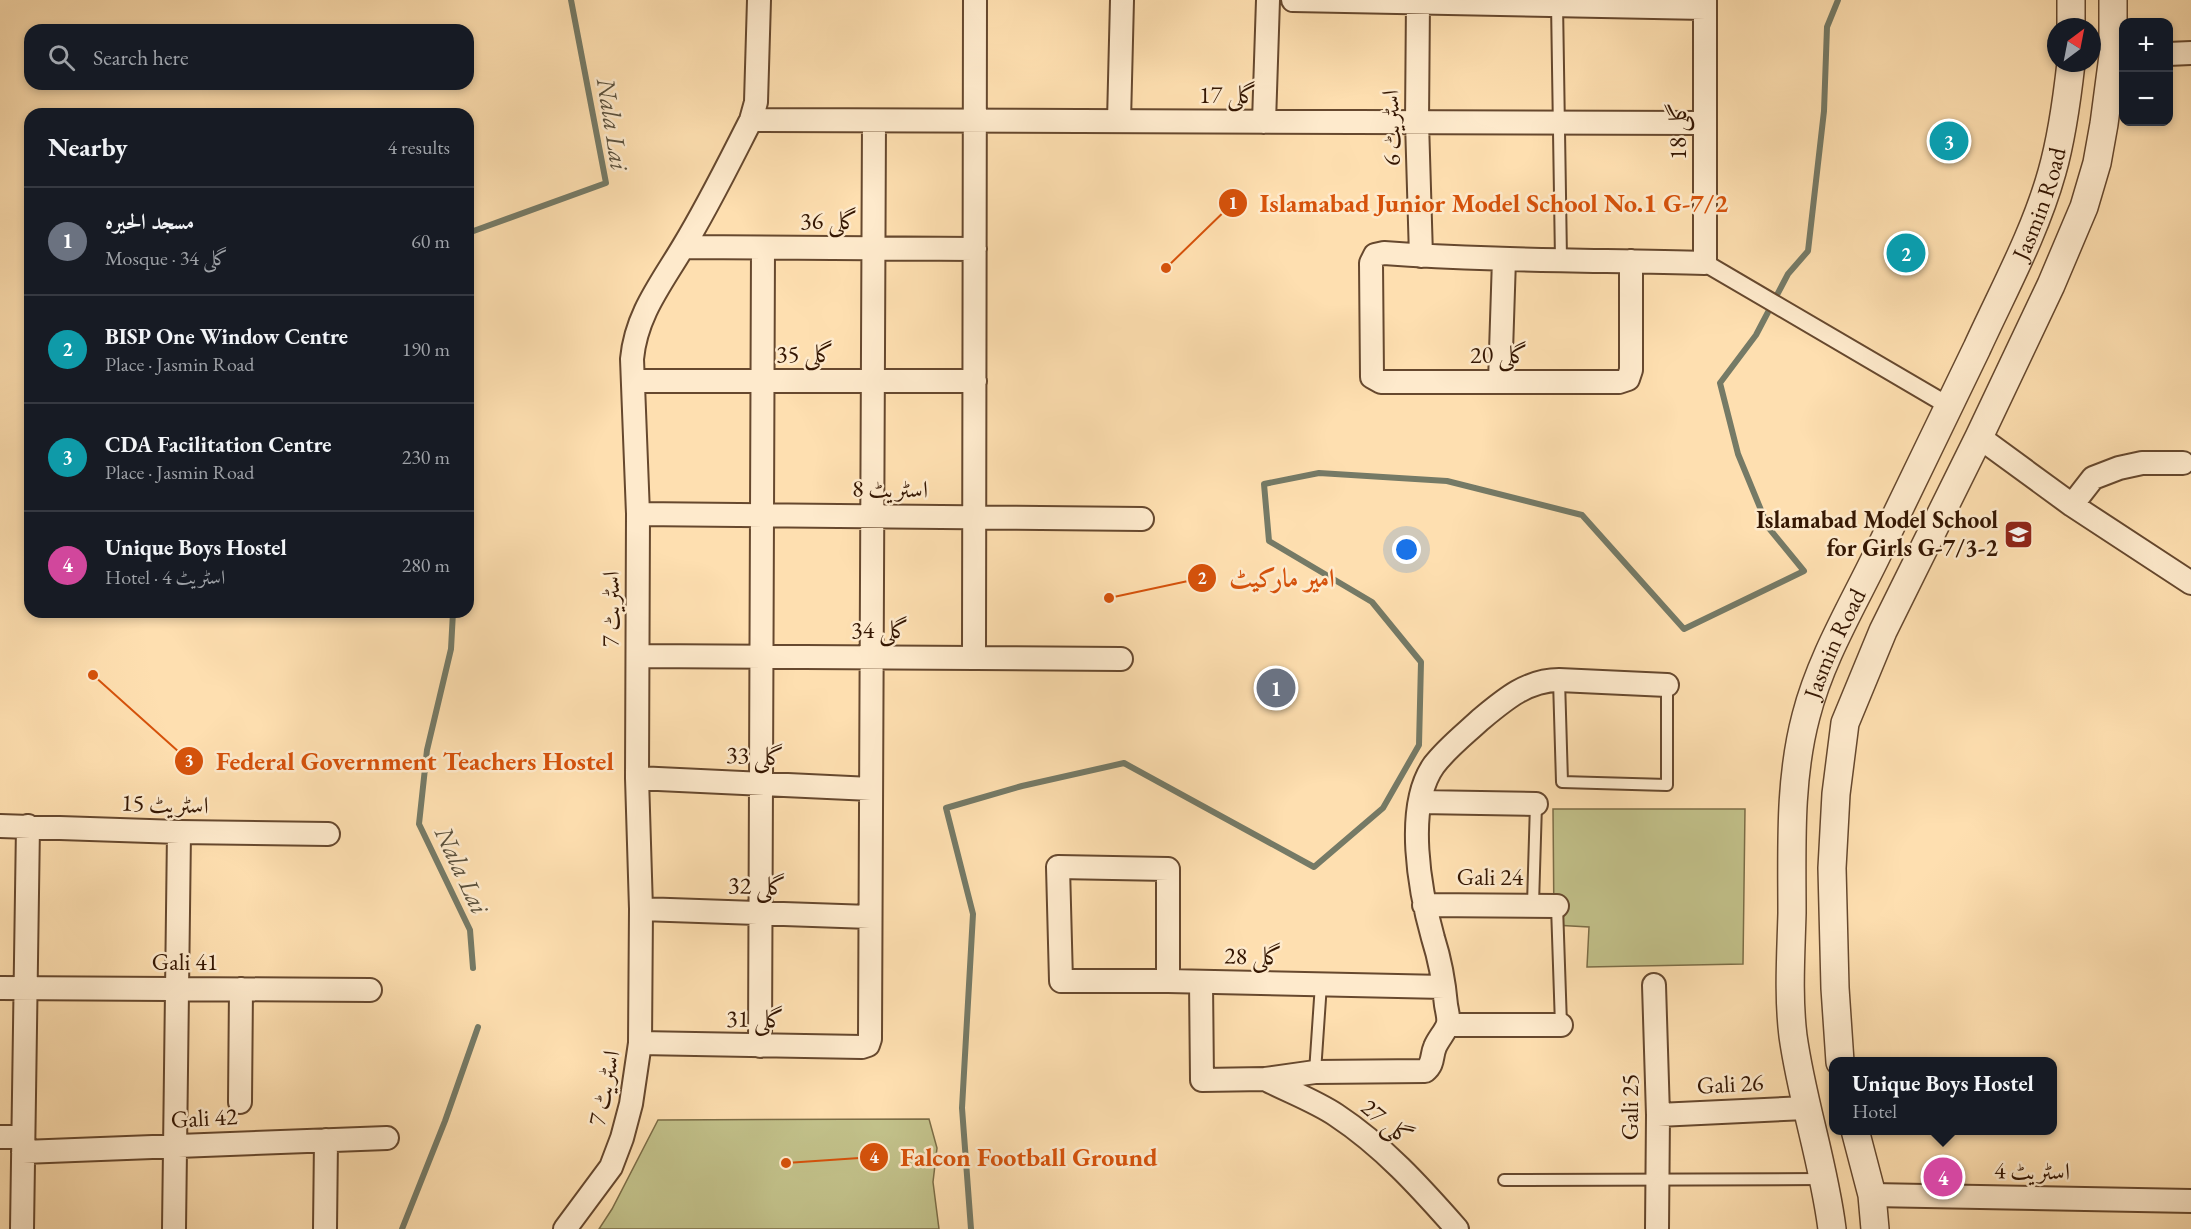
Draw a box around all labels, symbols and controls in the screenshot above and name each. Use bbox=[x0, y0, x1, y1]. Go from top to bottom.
north arrow bbox=[2047, 18, 2101, 72]
map controls bbox=[2119, 18, 2173, 126]
button: + bbox=[2119, 18, 2173, 72]
search box bbox=[24, 24, 474, 90]
icon: search bbox=[45, 41, 78, 74]
text: Search here bbox=[93, 43, 188, 72]
button: − bbox=[2119, 72, 2173, 126]
water label: Nala Lai bbox=[589, 75, 637, 174]
street label: گلی 17 bbox=[1199, 79, 1257, 112]
street label: اسٹریٹ 6 bbox=[1374, 90, 1407, 166]
street label: گلی 18 bbox=[1662, 102, 1695, 160]
pin: 3 bbox=[1930, 118, 1968, 164]
text: Nearby bbox=[48, 130, 128, 164]
text: 4 results bbox=[387, 134, 450, 160]
street label: Jasmin Road bbox=[2004, 143, 2073, 267]
callout: Islamabad Junior Model School No.1 G-7/2 bbox=[1218, 181, 1740, 225]
text: Islamabad Junior Model School No.1 G-7/2 bbox=[1260, 186, 1728, 220]
text: 1 bbox=[1228, 191, 1238, 214]
street label: گلی 36 bbox=[800, 205, 858, 238]
text: مسجد الحیرہ bbox=[105, 207, 194, 236]
text: 1 bbox=[62, 228, 73, 254]
text: 60 m bbox=[411, 228, 450, 254]
pin: 2 bbox=[1886, 230, 1926, 276]
text: Mosque · گلی 34 bbox=[105, 245, 228, 271]
text: BISP One Window Centre bbox=[105, 322, 348, 351]
text: 2 bbox=[62, 336, 73, 362]
text: 190 m bbox=[402, 336, 450, 362]
street label: گلی 35 bbox=[776, 338, 834, 371]
street label: گلی 20 bbox=[1470, 339, 1528, 372]
text: Place · Jasmin Road bbox=[105, 351, 254, 377]
text: CDA Facilitation Centre bbox=[105, 430, 332, 459]
text: 3 bbox=[62, 444, 73, 470]
text: 230 m bbox=[402, 444, 450, 470]
text: Place · Jasmin Road bbox=[105, 459, 254, 485]
street label: اسٹریٹ 8 bbox=[852, 472, 928, 505]
place label: Islamabad Model School for Girls G-7/3-2 bbox=[1756, 504, 1998, 563]
school or university icon: Islamabad Model School for Girls G-7/3-2 bbox=[2003, 518, 2035, 550]
text: Unique Boys Hostel bbox=[105, 533, 287, 562]
your location bbox=[1392, 535, 1421, 564]
text: 4 bbox=[62, 552, 73, 578]
text: 280 m bbox=[402, 552, 450, 578]
callout: امیر مارکیٹ bbox=[1187, 556, 1346, 600]
text: امیر مارکیٹ bbox=[1229, 561, 1335, 595]
text: Hotel · اسٹریٹ 4 bbox=[105, 564, 225, 590]
text: 2 bbox=[1197, 566, 1207, 589]
street label: اسٹریٹ 7 bbox=[595, 571, 626, 647]
street label: Jasmin Road bbox=[1795, 582, 1873, 704]
street label: گلی 34 bbox=[851, 614, 909, 647]
pin: 1 bbox=[1256, 666, 1296, 710]
callout: Federal Government Teachers Hostel bbox=[174, 739, 626, 783]
street label: گلی 33 bbox=[725, 739, 785, 774]
text: Federal Government Teachers Hostel bbox=[216, 744, 614, 778]
text: 3 bbox=[184, 749, 194, 772]
street label: اسٹریٹ 15 bbox=[121, 786, 209, 821]
water label: Nala Lai bbox=[427, 820, 498, 920]
street label: Gali 24 bbox=[1457, 861, 1524, 892]
street label: گلی 32 bbox=[728, 869, 786, 904]
street label: گلی 28 bbox=[1224, 939, 1282, 974]
street label: Gali 41 bbox=[152, 946, 218, 977]
street label: گلی 31 bbox=[726, 1002, 784, 1037]
street label: اسٹریٹ 7 bbox=[580, 1048, 627, 1128]
popup bbox=[1829, 1057, 2057, 1135]
street label: Gali 26 bbox=[1696, 1066, 1764, 1101]
text: Unique Boys Hostel bbox=[1852, 1069, 2034, 1098]
street label: Gali 25 bbox=[1614, 1074, 1645, 1140]
street label: گلی 27 bbox=[1354, 1091, 1420, 1153]
text: Hotel bbox=[1852, 1098, 1897, 1124]
street label: Gali 42 bbox=[170, 1100, 238, 1135]
callout: Falcon Football Ground bbox=[859, 1135, 1170, 1179]
text: Falcon Football Ground bbox=[900, 1140, 1158, 1174]
text: 4 bbox=[869, 1145, 879, 1168]
pin: 4 bbox=[1924, 1154, 1962, 1200]
street label: اسٹریٹ 4 bbox=[1994, 1154, 2070, 1187]

